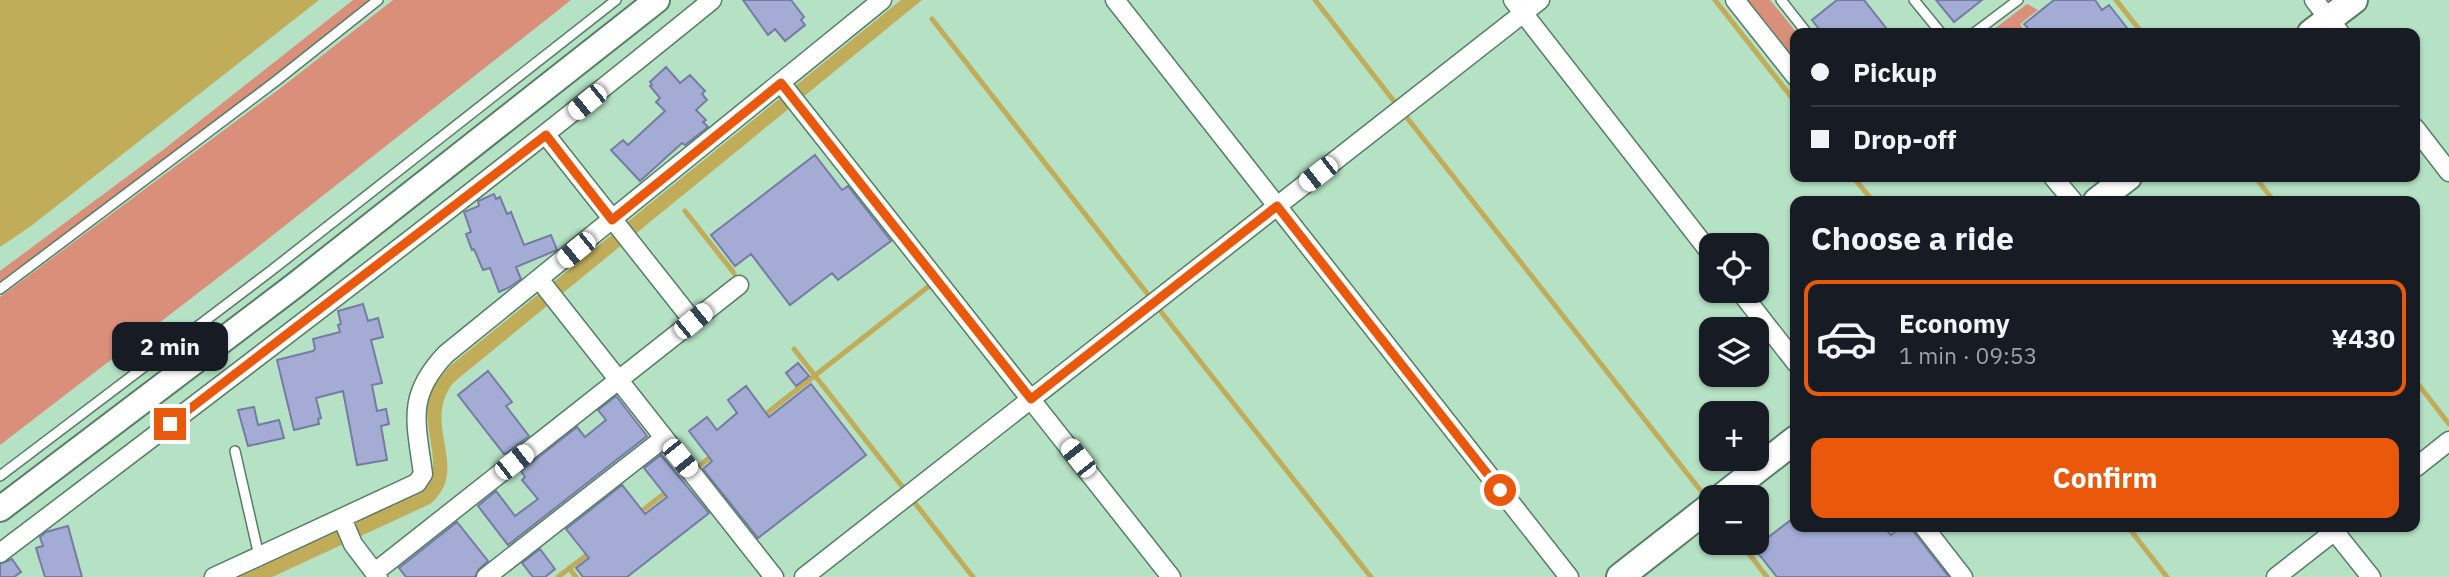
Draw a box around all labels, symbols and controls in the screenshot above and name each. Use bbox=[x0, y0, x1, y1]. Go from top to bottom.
text: Pickup bbox=[1853, 55, 1937, 89]
car bbox=[565, 81, 610, 123]
text: Drop-off bbox=[1853, 122, 1956, 156]
car bbox=[1295, 153, 1342, 195]
text: Choose a ride bbox=[1811, 217, 2014, 259]
car bbox=[554, 229, 599, 271]
map controls bbox=[1699, 233, 1769, 555]
button: locate bbox=[1699, 233, 1769, 303]
car bbox=[671, 300, 716, 342]
text: Economy bbox=[1899, 306, 2010, 340]
icon: car bbox=[1815, 307, 1878, 370]
button: layers bbox=[1699, 317, 1769, 387]
text: ¥430 bbox=[2331, 321, 2395, 355]
callout: 2 min bbox=[112, 322, 228, 372]
text: 2 min bbox=[140, 331, 200, 361]
text: 1 min · 09:53 bbox=[1899, 340, 2037, 370]
button: + bbox=[1699, 401, 1769, 471]
route end bbox=[154, 408, 186, 440]
car bbox=[659, 435, 702, 481]
car bbox=[1057, 435, 1100, 481]
button: Confirm bbox=[1811, 438, 2399, 518]
car bbox=[491, 441, 538, 483]
route start bbox=[1484, 474, 1516, 506]
button: − bbox=[1699, 485, 1769, 555]

